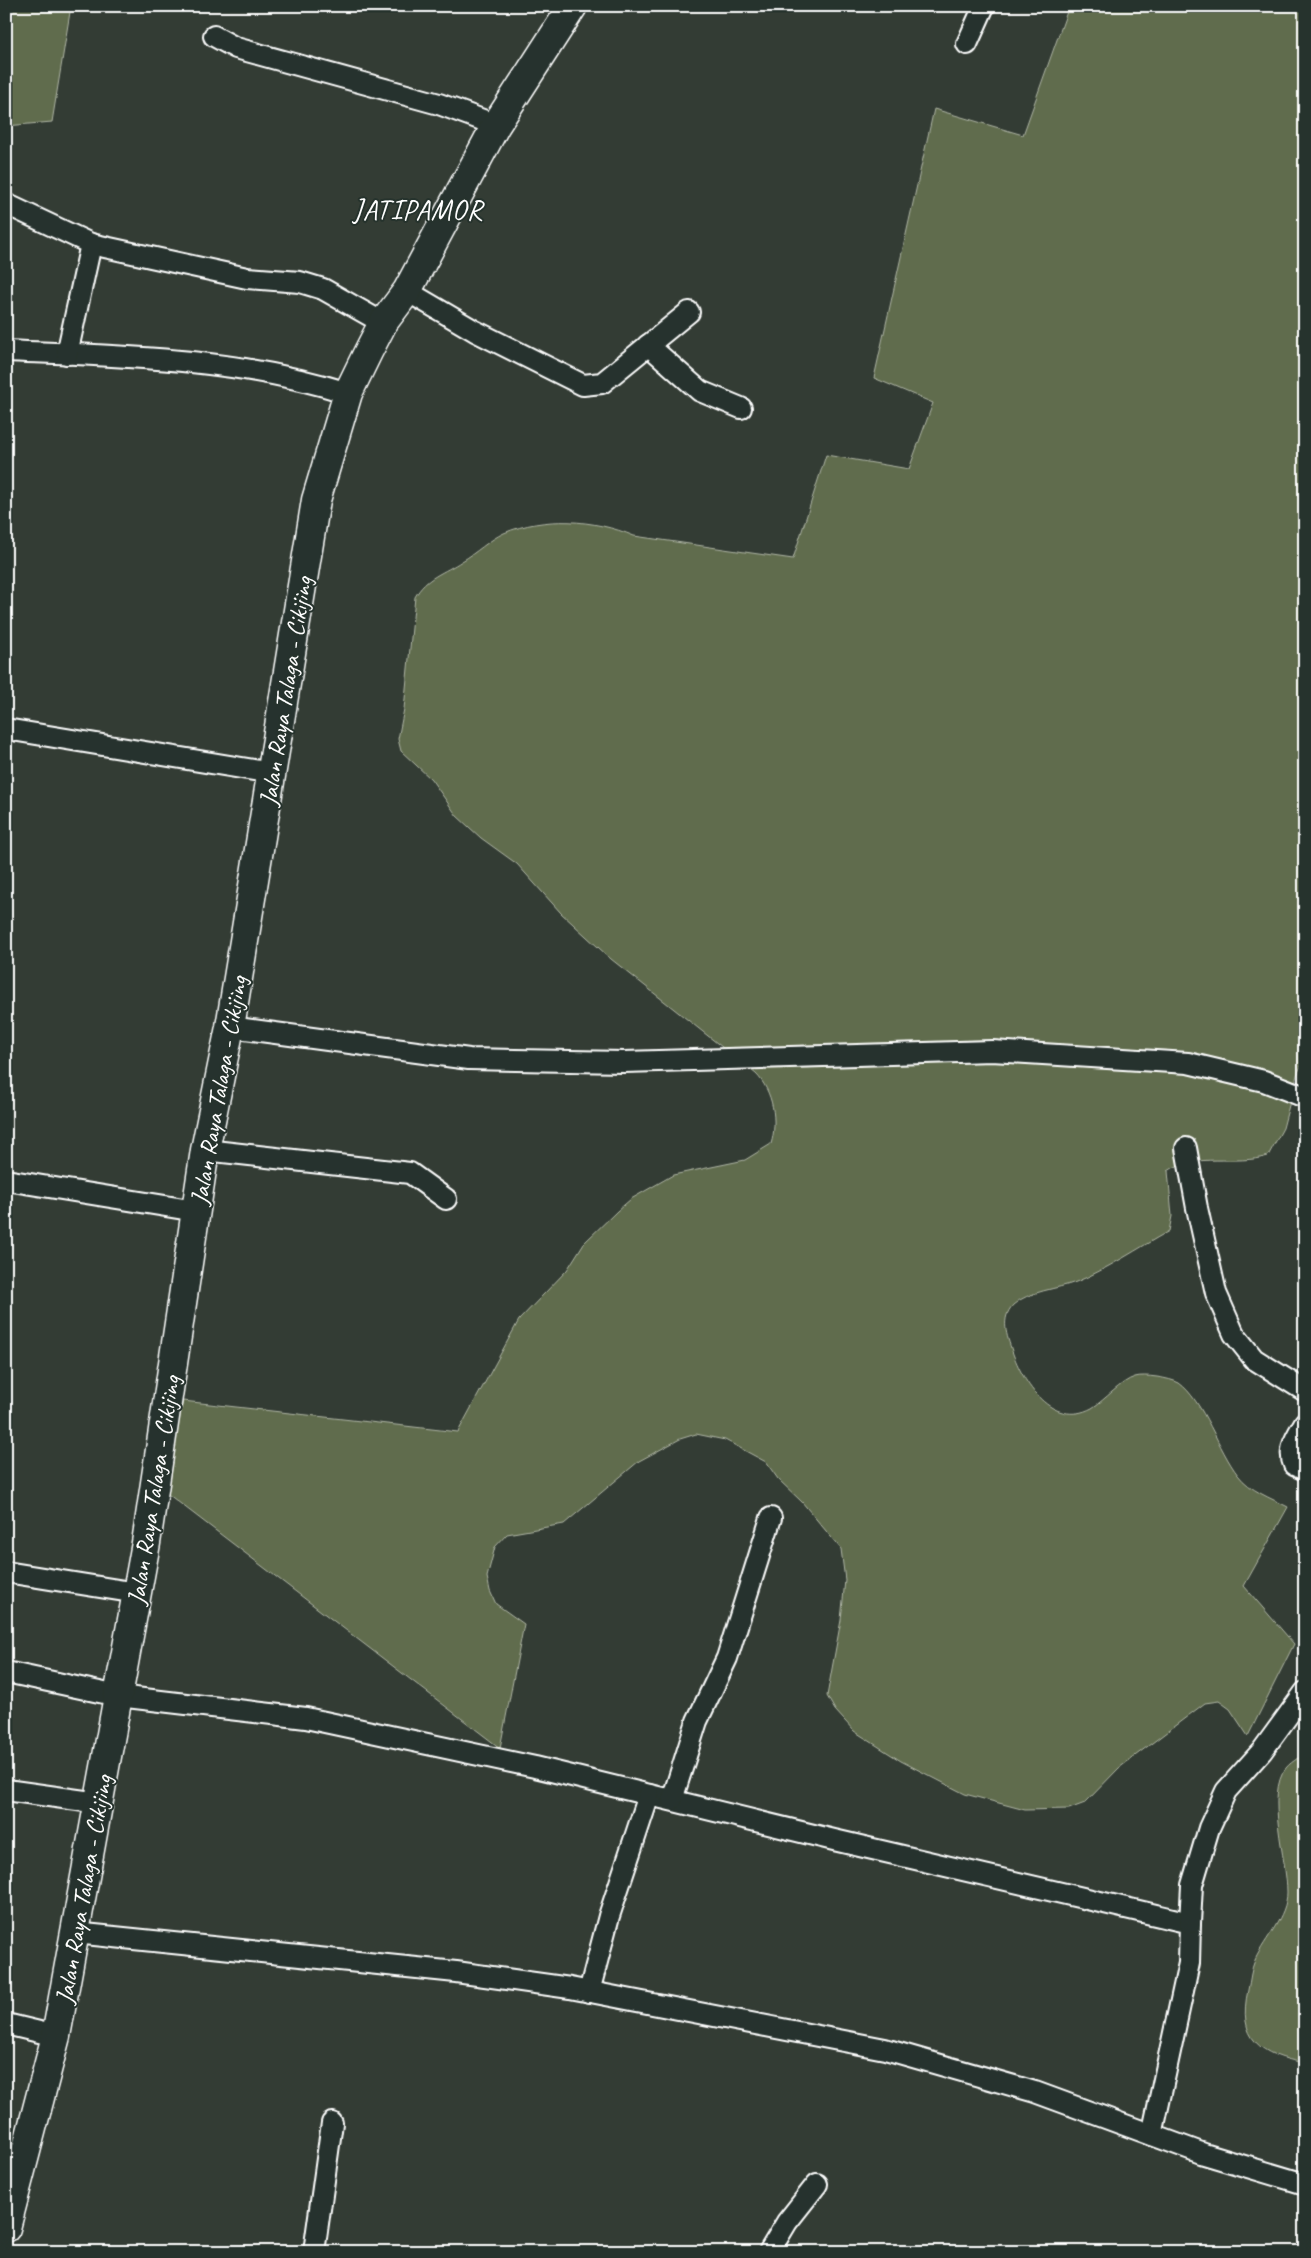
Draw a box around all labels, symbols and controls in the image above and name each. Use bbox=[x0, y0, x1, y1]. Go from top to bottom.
district label: JATIPAMOR bbox=[351, 192, 485, 227]
street label: Jalan Raya Talaga - Cikijing bbox=[252, 573, 320, 809]
street label: Jalan Raya Talaga - Cikijing bbox=[183, 972, 255, 1208]
street label: Jalan Raya Talaga - Cikijing bbox=[120, 1372, 188, 1608]
street label: Jalan Raya Talaga - Cikijing bbox=[48, 1771, 120, 2007]

